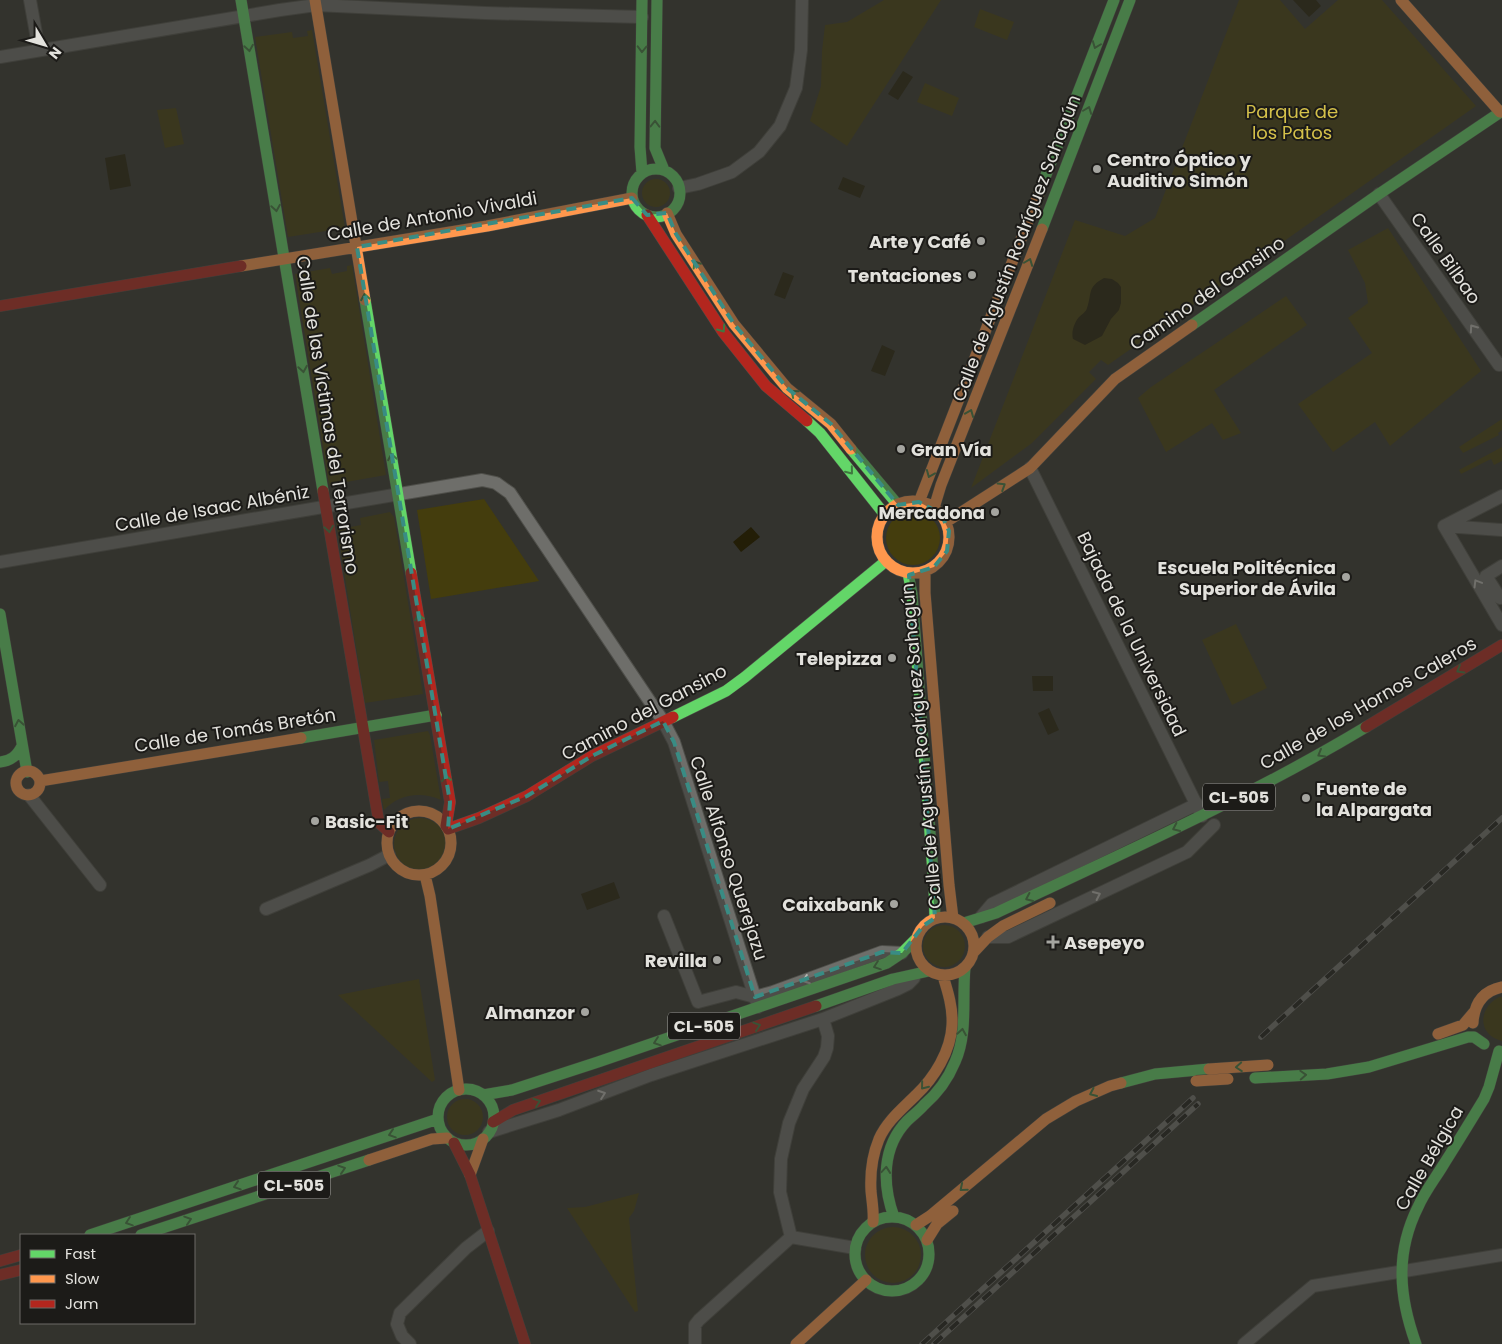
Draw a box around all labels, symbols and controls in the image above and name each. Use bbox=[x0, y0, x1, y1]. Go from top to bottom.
north arrow bbox=[20, 20, 70, 70]
one-way arrow bbox=[1092, 41, 1102, 49]
text: N bbox=[44, 43, 66, 63]
one-way arrow bbox=[244, 44, 254, 52]
one-way arrow bbox=[636, 45, 647, 53]
street label: Calle de Agustín Rodríguez Sahagún bbox=[946, 91, 1086, 405]
park label: Parque de los Patos bbox=[1246, 99, 1338, 145]
one-way arrow bbox=[1082, 107, 1092, 115]
one-way arrow bbox=[650, 120, 660, 128]
place label: Centro Óptico y Auditivo Simón bbox=[1107, 147, 1251, 193]
marker: Centro Óptico y Auditivo Simón bbox=[1091, 163, 1103, 175]
street label: Calle de Antonio Vivaldi bbox=[325, 185, 539, 247]
one-way arrow bbox=[270, 205, 281, 213]
street label: Calle Bilbao bbox=[1405, 207, 1487, 309]
place label: Arte y Café bbox=[869, 229, 971, 254]
street label: Camino del Gansino bbox=[1124, 230, 1290, 356]
marker: Arte y Café bbox=[975, 235, 987, 247]
street label: Calle de las Víctimas del Terrorismo bbox=[290, 254, 366, 576]
one-way arrow bbox=[1023, 258, 1034, 267]
one-way arrow bbox=[692, 261, 702, 270]
place label: Tentaciones bbox=[848, 263, 962, 288]
marker: Tentaciones bbox=[966, 269, 978, 281]
one-way arrow bbox=[361, 293, 371, 301]
one-way arrow bbox=[716, 324, 725, 333]
one-way arrow bbox=[1470, 324, 1479, 333]
one-way arrow bbox=[297, 364, 307, 373]
one-way arrow bbox=[790, 390, 799, 399]
one-way arrow bbox=[964, 409, 974, 418]
place label: Gran Vía bbox=[911, 437, 992, 462]
marker: Gran Vía bbox=[895, 443, 907, 455]
one-way arrow bbox=[388, 453, 398, 461]
one-way arrow bbox=[845, 465, 853, 474]
one-way arrow bbox=[926, 470, 936, 478]
street label: Calle de Isaac Albéniz bbox=[113, 479, 311, 537]
one-way arrow bbox=[996, 482, 1005, 492]
place label: Mercadona bbox=[879, 500, 985, 525]
marker: Mercadona bbox=[989, 506, 1001, 518]
one-way arrow bbox=[324, 525, 334, 533]
street label: Bajada de la Universidad bbox=[1071, 527, 1193, 741]
place label: Escuela Politécnica Superior de Ávila bbox=[1158, 555, 1336, 601]
marker: Escuela Politécnica Superior de Ávila bbox=[1340, 571, 1352, 583]
one-way arrow bbox=[1474, 579, 1484, 588]
street label: Calle de Agustín Rodríguez Sahagún bbox=[894, 582, 948, 910]
one-way arrow bbox=[415, 613, 425, 622]
street label: Calle de los Hornos Caleros bbox=[1255, 631, 1481, 775]
place label: Telepizza bbox=[796, 646, 882, 671]
marker: Telepizza bbox=[886, 652, 898, 664]
street label: Camino del Gansino bbox=[557, 658, 731, 766]
one-way arrow bbox=[1457, 664, 1466, 674]
street label: Calle de Tomás Bretón bbox=[132, 702, 338, 758]
one-way arrow bbox=[14, 719, 24, 728]
one-way arrow bbox=[1317, 747, 1326, 757]
street label: Calle Alfonso Querejazu bbox=[684, 753, 774, 963]
one-way arrow bbox=[442, 773, 452, 782]
place label: Fuente de la Alpargata bbox=[1316, 776, 1432, 822]
road number: CL-505 bbox=[1203, 784, 1275, 810]
marker: Fuente de la Alpargata bbox=[1300, 792, 1312, 804]
place label: Basic-Fit bbox=[325, 809, 408, 834]
marker: Basic-Fit bbox=[309, 815, 321, 827]
one-way arrow bbox=[1172, 822, 1181, 833]
one-way arrow bbox=[1092, 890, 1101, 901]
place label: Caixabank bbox=[782, 892, 885, 917]
one-way arrow bbox=[1026, 892, 1035, 902]
marker: Caixabank bbox=[888, 898, 900, 910]
place label: Asepeyo bbox=[1064, 930, 1145, 955]
marker: Asepeyo bbox=[1046, 935, 1060, 949]
place label: Revilla bbox=[645, 948, 707, 973]
marker: Revilla bbox=[711, 954, 723, 966]
one-way arrow bbox=[873, 960, 881, 970]
one-way arrow bbox=[802, 974, 810, 984]
place label: Almanzor bbox=[485, 1000, 575, 1025]
marker: Almanzor bbox=[579, 1006, 591, 1018]
road number: CL-505 bbox=[668, 1012, 740, 1040]
one-way arrow bbox=[752, 1022, 761, 1032]
one-way arrow bbox=[957, 1027, 967, 1036]
one-way arrow bbox=[653, 1036, 662, 1046]
one-way arrow bbox=[1234, 1061, 1242, 1072]
one-way arrow bbox=[1300, 1069, 1308, 1080]
one-way arrow bbox=[921, 1080, 929, 1089]
one-way arrow bbox=[1089, 1087, 1098, 1098]
one-way arrow bbox=[597, 1090, 606, 1100]
one-way arrow bbox=[533, 1098, 541, 1108]
street label: Calle Bélgica bbox=[1389, 1101, 1469, 1215]
one-way arrow bbox=[388, 1128, 396, 1138]
one-way arrow bbox=[337, 1165, 346, 1175]
one-way arrow bbox=[880, 1165, 891, 1173]
road number: CL-505 bbox=[258, 1172, 330, 1198]
one-way arrow bbox=[234, 1180, 242, 1190]
one-way arrow bbox=[959, 1183, 968, 1192]
one-way arrow bbox=[125, 1216, 134, 1226]
one-way arrow bbox=[183, 1216, 191, 1226]
legend bbox=[20, 1234, 195, 1324]
text: Fast bbox=[65, 1243, 96, 1264]
text: Slow bbox=[65, 1268, 100, 1289]
text: Jam bbox=[65, 1293, 99, 1314]

